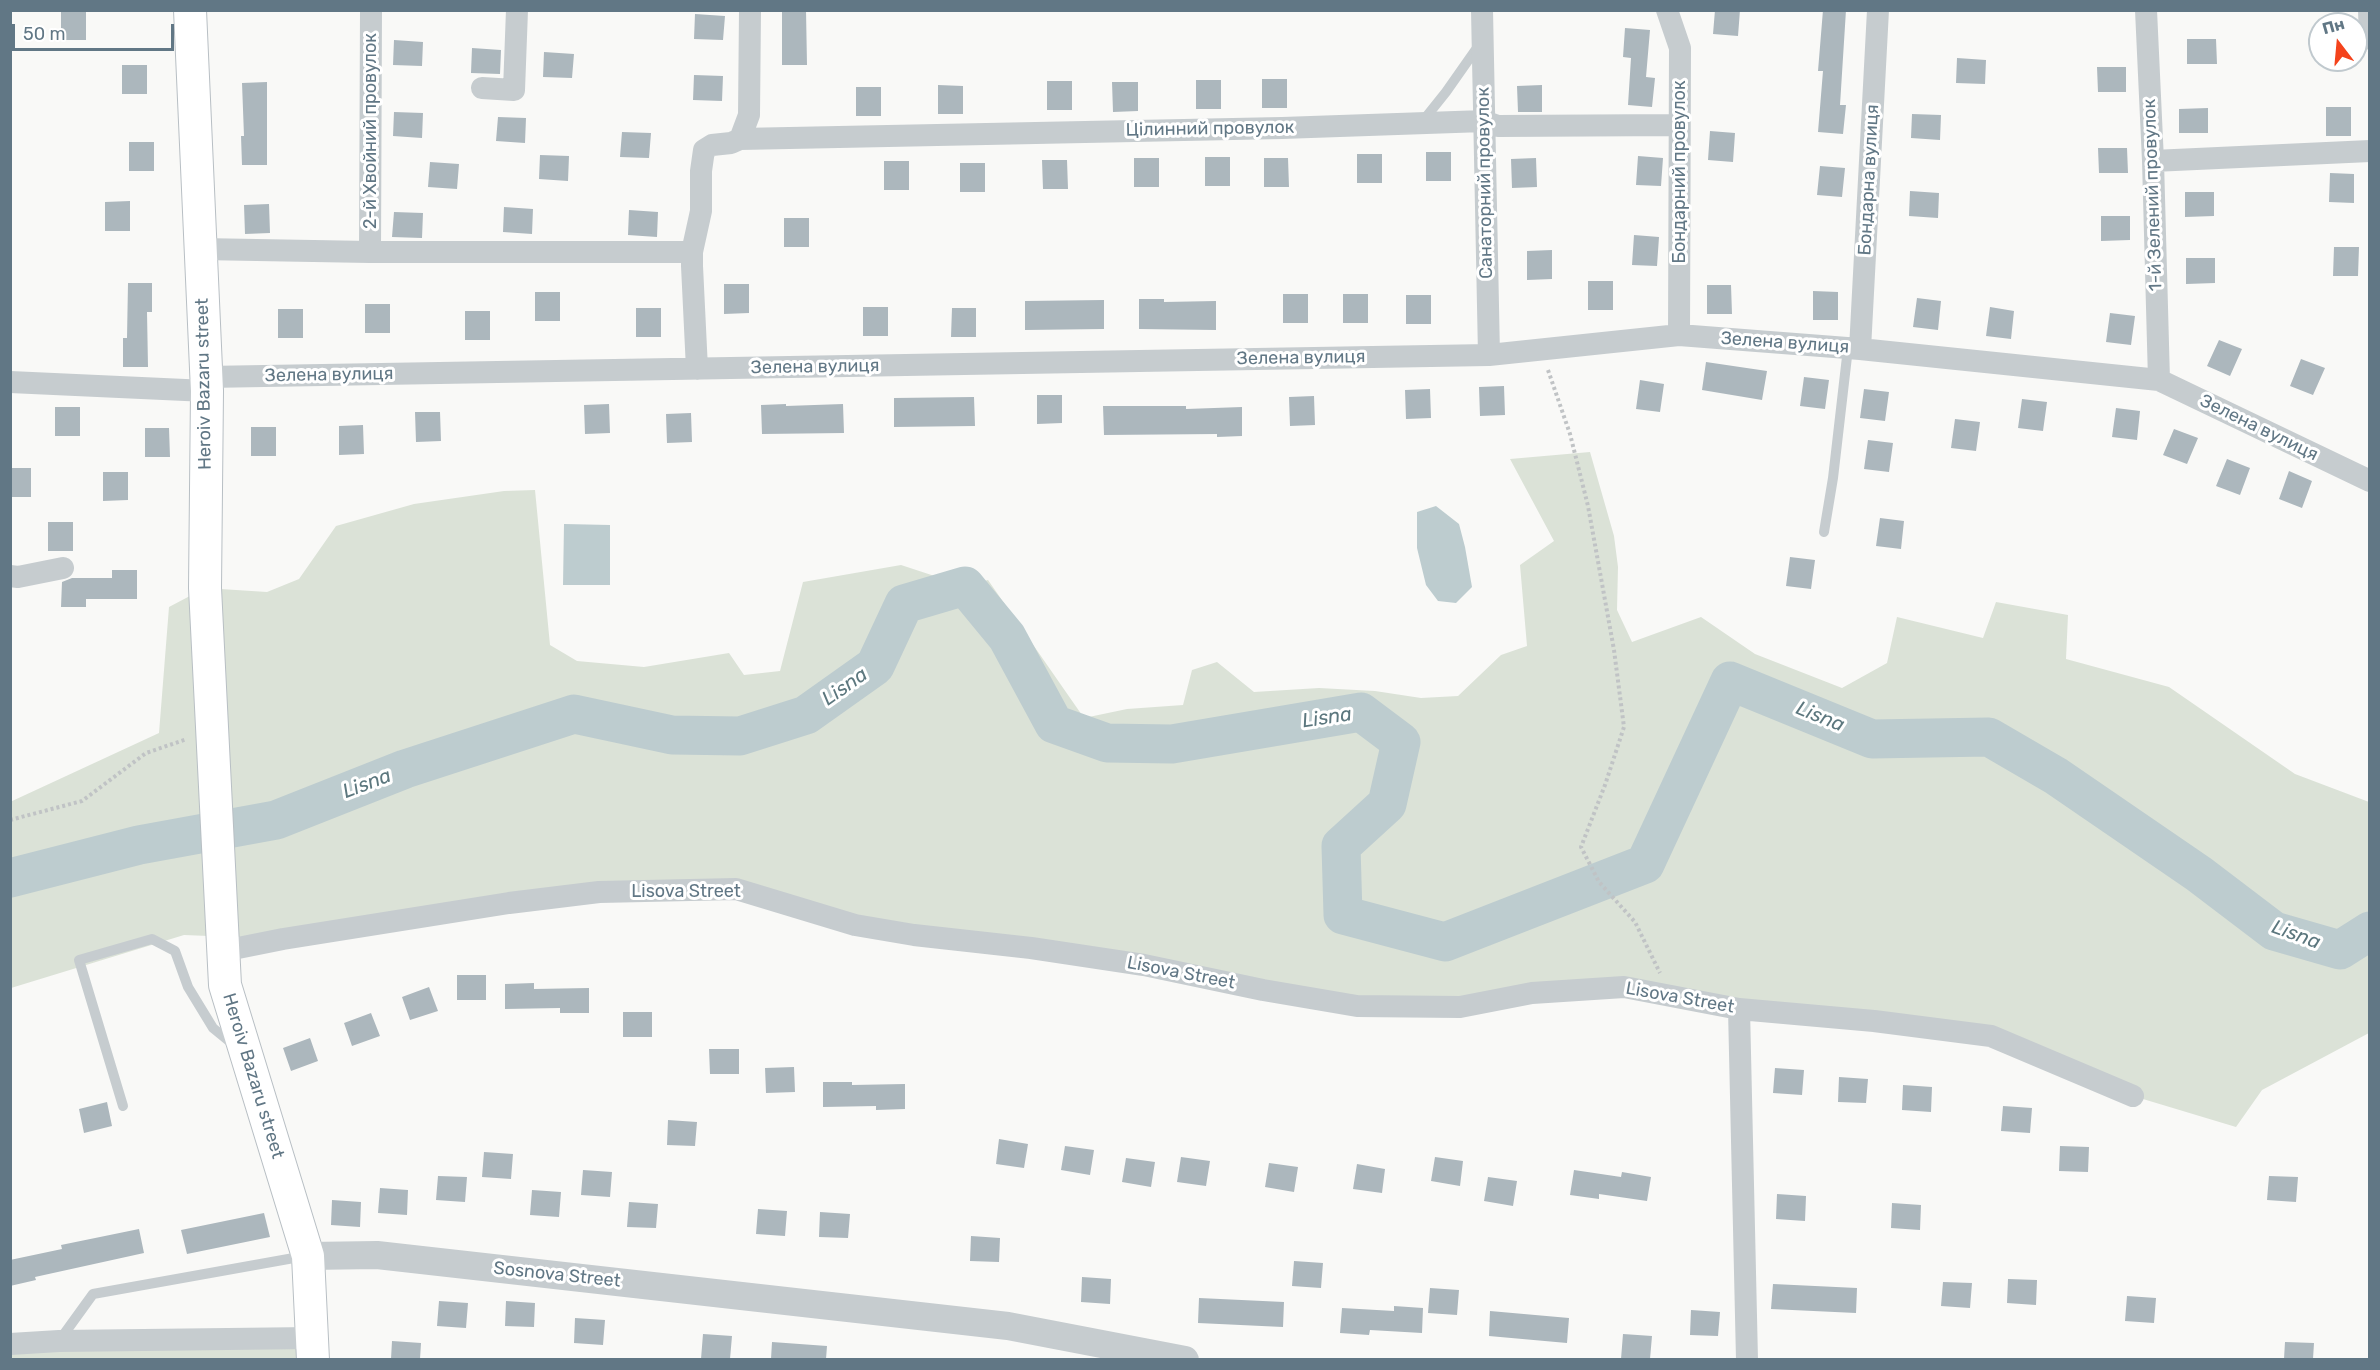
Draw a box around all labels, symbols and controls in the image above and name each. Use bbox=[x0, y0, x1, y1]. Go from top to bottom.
scale bar bbox=[15, 12, 177, 50]
north arrow bbox=[2308, 12, 2368, 72]
text: Пн bbox=[2320, 14, 2347, 38]
text: 50 m bbox=[23, 23, 66, 45]
street label: 2-й Хвойний провулок bbox=[360, 33, 382, 229]
street label: Бондарний провулок bbox=[1669, 80, 1691, 264]
street label: Санаторний провулок bbox=[1473, 87, 1497, 279]
street label: 1-й Зелений провулок bbox=[2139, 99, 2167, 291]
street label: Бондарна вулиця bbox=[1854, 104, 1884, 256]
street label: Цілинний провулок bbox=[1125, 117, 1295, 141]
street label: Heroiv Bazaru street bbox=[192, 298, 216, 470]
street label: Зелена вулиця bbox=[1720, 328, 1850, 358]
street label: Зелена вулиця bbox=[1236, 346, 1366, 370]
street label: Зелена вулиця bbox=[750, 355, 880, 379]
street label: Зелена вулиця bbox=[264, 363, 394, 387]
street label: Зелена вулиця bbox=[2196, 390, 2322, 466]
water label: Lisna bbox=[818, 663, 872, 711]
water label: Lisna bbox=[1792, 697, 1848, 737]
water label: Lisna bbox=[1300, 702, 1354, 734]
water label: Lisna bbox=[339, 764, 395, 804]
street label: Lisova Street bbox=[631, 881, 741, 903]
water label: Lisna bbox=[2268, 915, 2324, 955]
street label: Lisova Street bbox=[1125, 952, 1237, 994]
street label: Lisova Street bbox=[1624, 978, 1736, 1018]
street label: Heroiv Bazaru street bbox=[218, 991, 288, 1161]
street label: Sosnova Street bbox=[492, 1258, 622, 1292]

